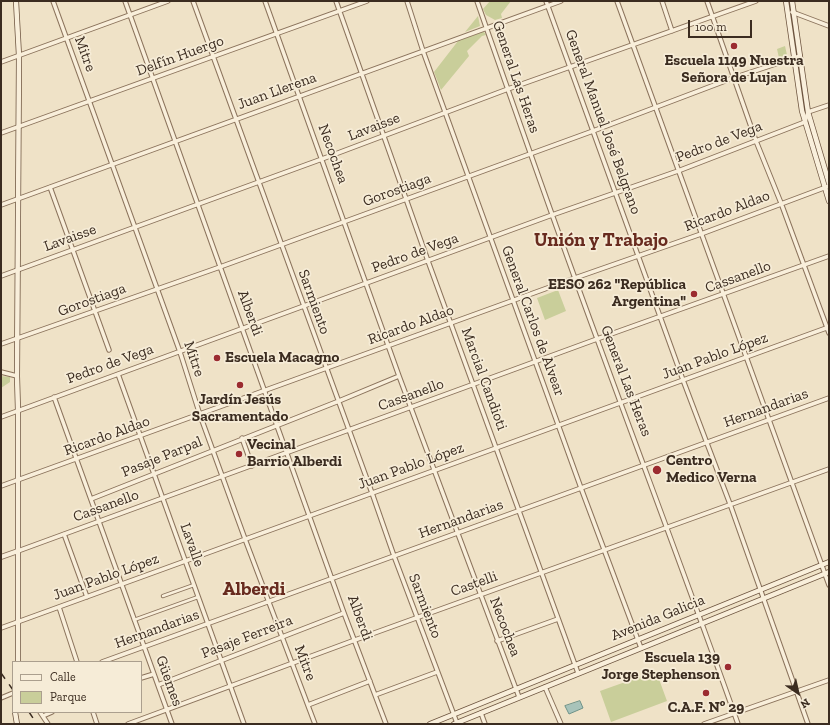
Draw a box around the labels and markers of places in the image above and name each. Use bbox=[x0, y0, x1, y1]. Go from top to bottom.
marker: Escuela 1149 Nuestra Señora de Lujan bbox=[729, 41, 739, 51]
place label: Escuela 1149 Nuestra Señora de Lujan bbox=[664, 52, 804, 87]
place label: EESO 262 "República Argentina" bbox=[548, 276, 686, 311]
marker: EESO 262 "República Argentina" bbox=[689, 289, 699, 299]
place label: Escuela Macagno bbox=[225, 349, 339, 367]
marker: Escuela Macagno bbox=[212, 353, 222, 363]
marker: Jardín Jesús Sacramentado bbox=[235, 380, 245, 390]
place label: Jardín Jesús Sacramentado bbox=[192, 391, 288, 426]
place label: Vecinal Barrio Alberdi bbox=[247, 436, 342, 471]
marker: Vecinal Barrio Alberdi bbox=[234, 449, 244, 459]
place label: Centro Medico Verna bbox=[666, 452, 757, 487]
marker: Centro Medico Verna bbox=[651, 464, 663, 476]
place label: Escuela 139 Jorge Stephenson bbox=[602, 649, 720, 684]
marker: Escuela 139 Jorge Stephenson bbox=[723, 662, 733, 672]
marker: C.A.F. Nº 29 bbox=[701, 688, 711, 698]
place label: C.A.F. Nº 29 bbox=[668, 699, 744, 717]

